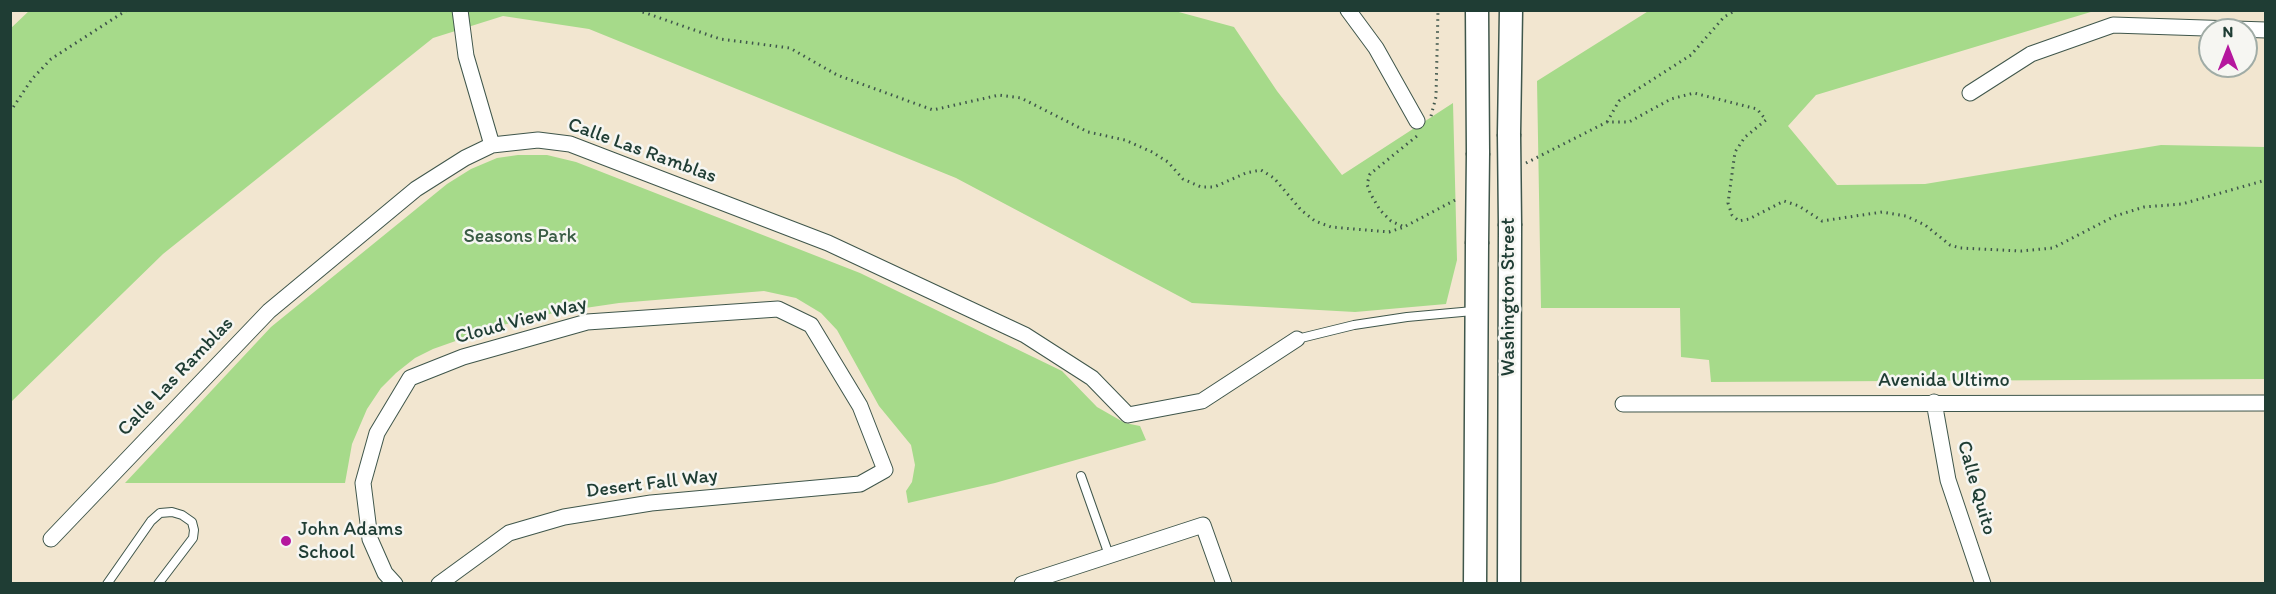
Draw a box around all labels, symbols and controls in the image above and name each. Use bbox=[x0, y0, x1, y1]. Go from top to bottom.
north arrow bbox=[2198, 18, 2258, 78]
text: N bbox=[2223, 22, 2233, 41]
street label: Calle Las Ramblas bbox=[564, 113, 720, 189]
street label: Washington Street bbox=[1497, 218, 1521, 376]
park label: Seasons Park bbox=[463, 225, 577, 249]
street label: Cloud View Way bbox=[453, 292, 589, 350]
street label: Calle Las Ramblas bbox=[113, 312, 239, 442]
street label: Avenida Ultimo bbox=[1878, 369, 2010, 393]
street label: Calle Quito bbox=[1951, 438, 2001, 538]
street label: Desert Fall Way bbox=[585, 464, 719, 504]
place label: John Adams School bbox=[298, 518, 403, 565]
marker: John Adams School bbox=[279, 534, 293, 548]

